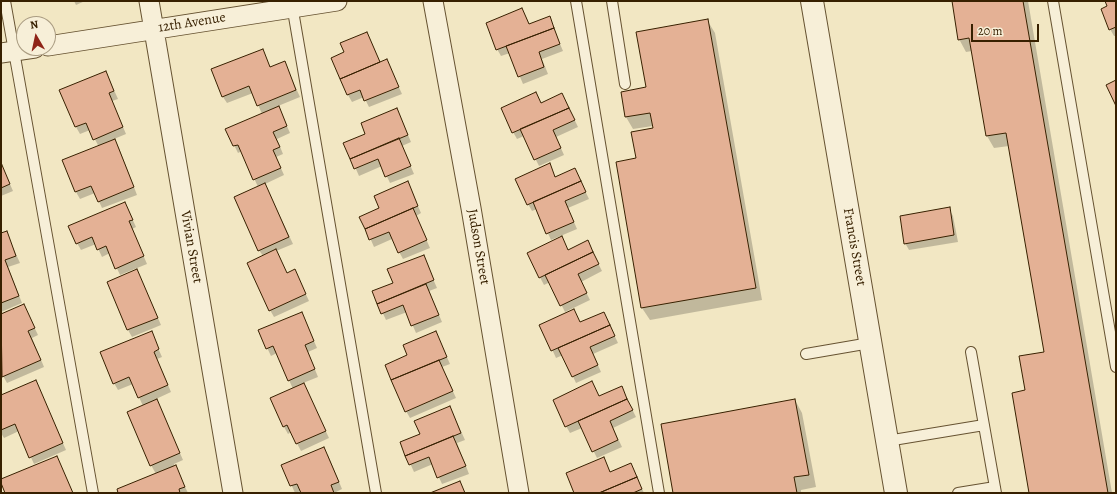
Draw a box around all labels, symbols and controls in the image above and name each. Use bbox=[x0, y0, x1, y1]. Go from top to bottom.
street label: 12th Avenue bbox=[157, 9, 227, 37]
north arrow bbox=[16, 16, 56, 56]
scale bar bbox=[973, 16, 1041, 42]
text: N bbox=[29, 17, 39, 33]
text: 20 m bbox=[978, 23, 1002, 39]
street label: Francis Street bbox=[839, 207, 869, 287]
street label: Judson Street bbox=[463, 208, 493, 286]
street label: Vivian Street bbox=[176, 209, 206, 285]

